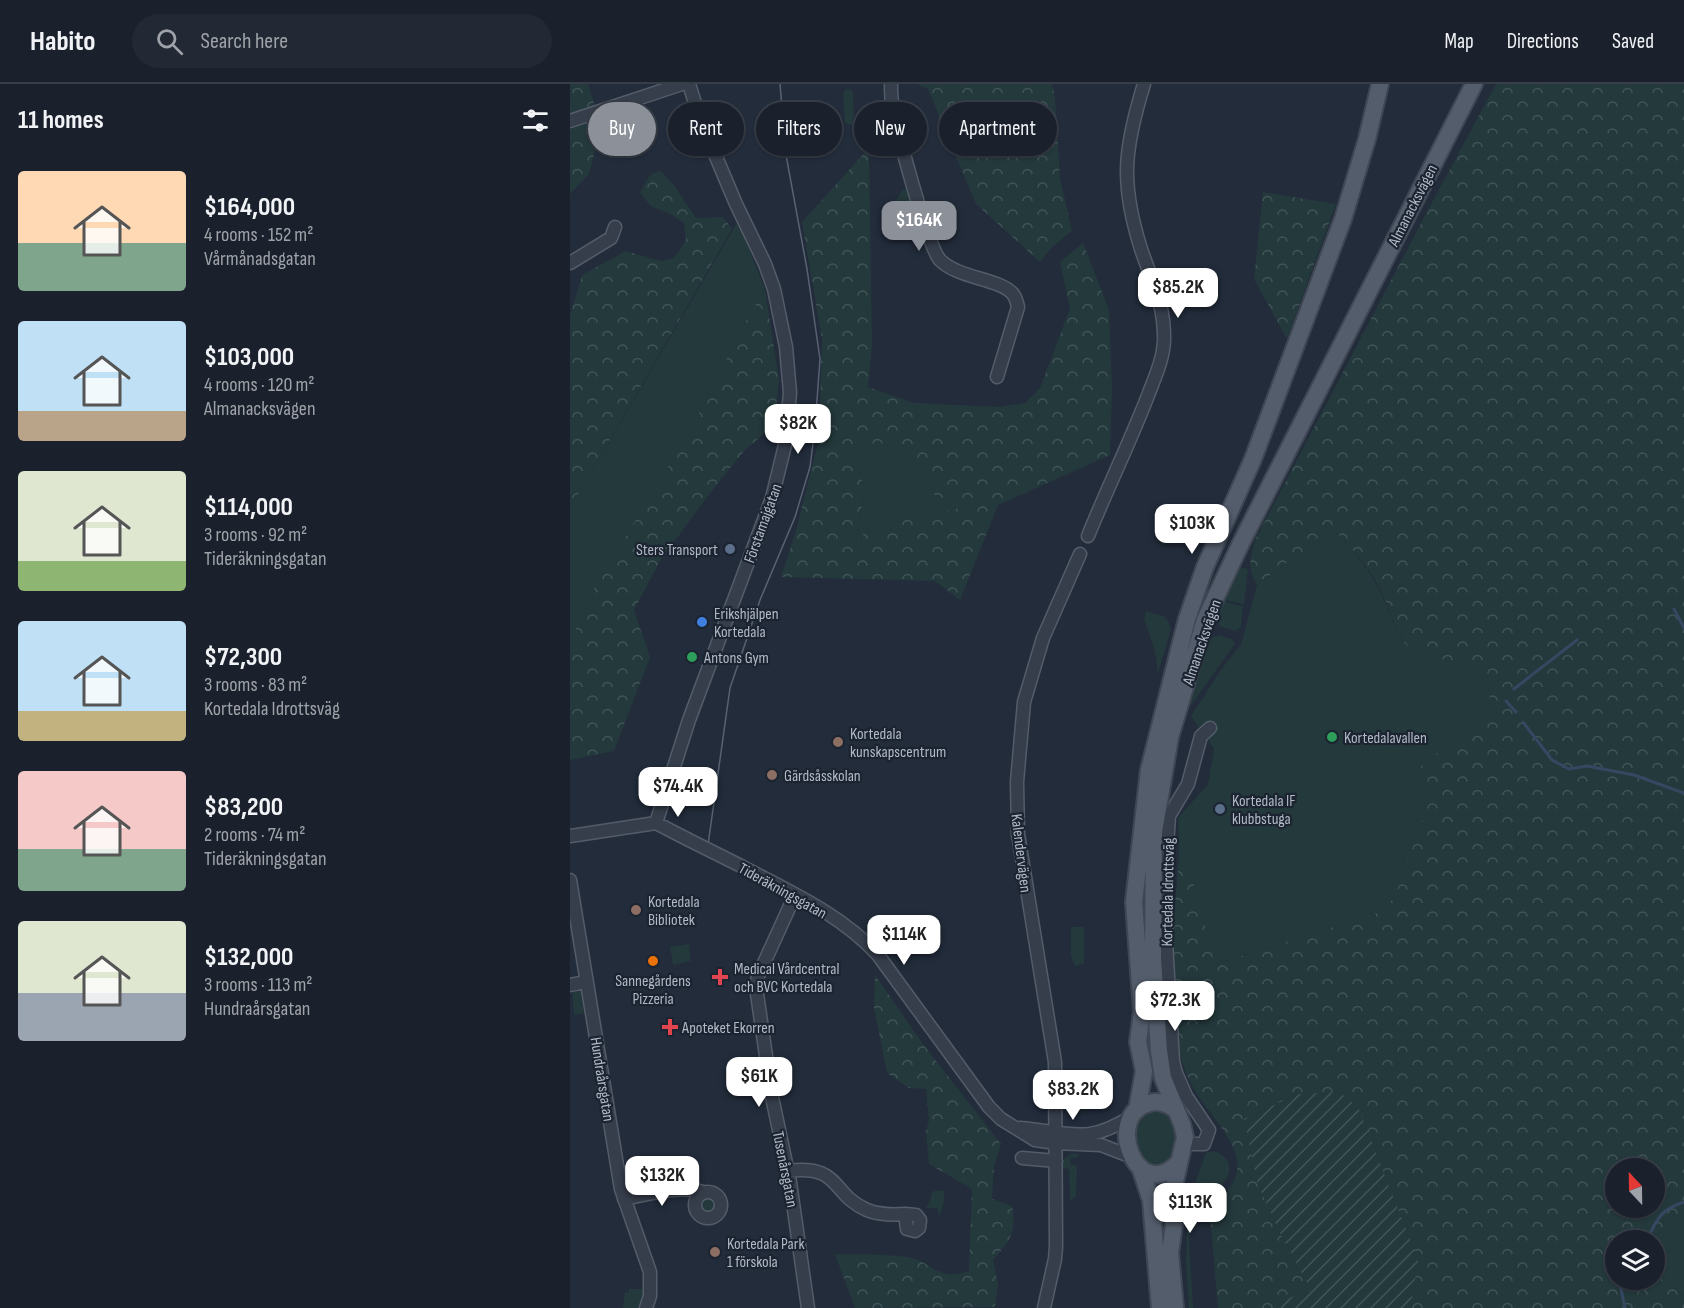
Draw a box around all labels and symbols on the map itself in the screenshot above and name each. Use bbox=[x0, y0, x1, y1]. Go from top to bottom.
street label: Almanacksvägen bbox=[1384, 162, 1442, 251]
pin: $164K bbox=[877, 201, 961, 252]
pin: $85.2K bbox=[1129, 268, 1227, 319]
pin: $82K bbox=[762, 404, 834, 455]
street label: Förstamajgatan bbox=[740, 481, 787, 566]
pin: $103K bbox=[1150, 504, 1234, 555]
place label: Sters Transport bbox=[636, 541, 718, 560]
marker: Sters Transport bbox=[723, 542, 737, 556]
street label: Almanacksvägen bbox=[1179, 597, 1226, 689]
place label: Erikshjälpen Kortedala bbox=[714, 605, 779, 642]
marker: Erikshjälpen Kortedala bbox=[695, 615, 709, 629]
place label: Antons Gym bbox=[703, 649, 769, 668]
marker: Antons Gym bbox=[685, 650, 699, 664]
place label: Kortedala kunskapscentrum bbox=[850, 725, 946, 762]
place label: Kortedalavallen bbox=[1344, 729, 1427, 748]
marker: Kortedalavallen bbox=[1325, 730, 1339, 744]
marker: Kortedala kunskapscentrum bbox=[831, 735, 845, 749]
pin: $74.4K bbox=[629, 767, 727, 818]
place label: Gärdsåsskolan bbox=[784, 767, 861, 786]
marker: Gärdsåsskolan bbox=[765, 768, 779, 782]
place label: Kortedala IF klubbstuga bbox=[1232, 792, 1296, 829]
marker: Kortedala IF klubbstuga bbox=[1213, 802, 1227, 816]
street label: Kalendervägen bbox=[1006, 813, 1035, 894]
street label: Kortedala Idrottsväg bbox=[1158, 837, 1179, 947]
street label: Tideräkningsgatan bbox=[735, 859, 830, 923]
place label: Kortedala Bibliotek bbox=[648, 893, 700, 930]
marker: Kortedala Bibliotek bbox=[629, 903, 643, 917]
pin: $114K bbox=[862, 915, 946, 966]
marker: Sannegårdens Pizzeria bbox=[646, 954, 660, 968]
place label: Medical Vårdcentral och BVC Kortedala bbox=[734, 960, 839, 997]
marker: Medical Vårdcentral och BVC Kortedala bbox=[711, 968, 729, 986]
place label: Sannegårdens Pizzeria bbox=[615, 972, 691, 1009]
pin: $72.3K bbox=[1126, 981, 1224, 1032]
place label: Apoteket Ekorren bbox=[681, 1019, 775, 1038]
marker: Apoteket Ekorren bbox=[663, 1020, 677, 1034]
street label: Hundraårsgatan bbox=[585, 1036, 618, 1123]
pin: $61K bbox=[723, 1057, 795, 1108]
pin: $83.2K bbox=[1024, 1070, 1122, 1121]
street label: Tusenårsgatan bbox=[768, 1129, 801, 1209]
pin: $132K bbox=[620, 1156, 704, 1207]
north arrow bbox=[1605, 1158, 1665, 1218]
pin: $113K bbox=[1148, 1183, 1232, 1234]
place label: Kortedala Park 1 förskola bbox=[727, 1235, 805, 1272]
marker: Kortedala Park 1 förskola bbox=[708, 1245, 722, 1259]

